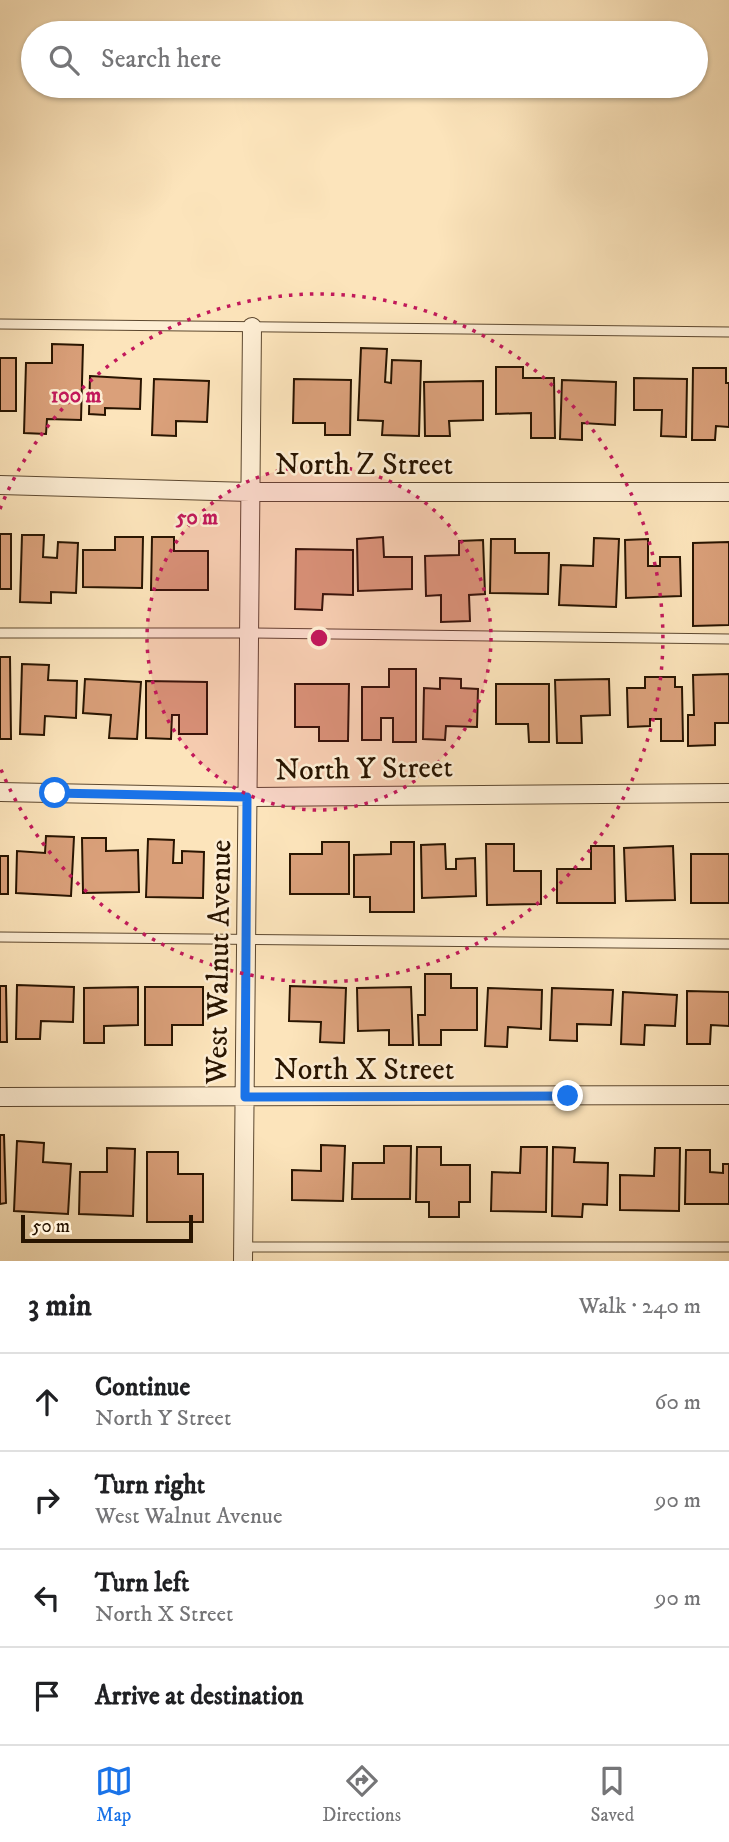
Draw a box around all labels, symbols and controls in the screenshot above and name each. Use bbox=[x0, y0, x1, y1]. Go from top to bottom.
search box bbox=[21, 21, 708, 98]
icon: search bbox=[45, 41, 83, 79]
text: Search here bbox=[101, 43, 221, 76]
text: 100 m bbox=[51, 383, 101, 409]
street label: North Z Street bbox=[275, 447, 453, 484]
text: 50 m bbox=[175, 505, 218, 531]
centre of rings bbox=[307, 626, 331, 650]
street label: North Y Street bbox=[275, 749, 453, 790]
route start bbox=[39, 777, 70, 808]
street label: West Walnut Avenue bbox=[199, 839, 240, 1086]
street label: North X Street bbox=[274, 1052, 454, 1089]
route end bbox=[552, 1080, 583, 1111]
scale bar bbox=[21, 1212, 192, 1244]
text: 50 m bbox=[32, 1215, 70, 1238]
text: 3 min bbox=[28, 1288, 92, 1325]
text: Walk · 240 m bbox=[579, 1292, 701, 1321]
text: Continue bbox=[95, 1371, 190, 1404]
icon: ahead bbox=[28, 1383, 66, 1421]
text: 60 m bbox=[654, 1388, 701, 1417]
text: North Y Street bbox=[95, 1404, 231, 1433]
text: Turn right bbox=[95, 1469, 205, 1502]
icon: right bbox=[28, 1481, 66, 1519]
text: 90 m bbox=[655, 1486, 701, 1515]
text: West Walnut Avenue bbox=[95, 1502, 282, 1531]
text: Turn left bbox=[95, 1567, 189, 1600]
icon: left bbox=[28, 1579, 66, 1617]
text: 90 m bbox=[655, 1584, 701, 1613]
text: North X Street bbox=[95, 1600, 233, 1629]
icon: arrive bbox=[28, 1677, 66, 1715]
text: Arrive at destination bbox=[95, 1680, 304, 1713]
tab: Map bbox=[95, 1762, 133, 1827]
tab: Directions bbox=[322, 1762, 401, 1827]
tab: Saved bbox=[591, 1762, 634, 1827]

